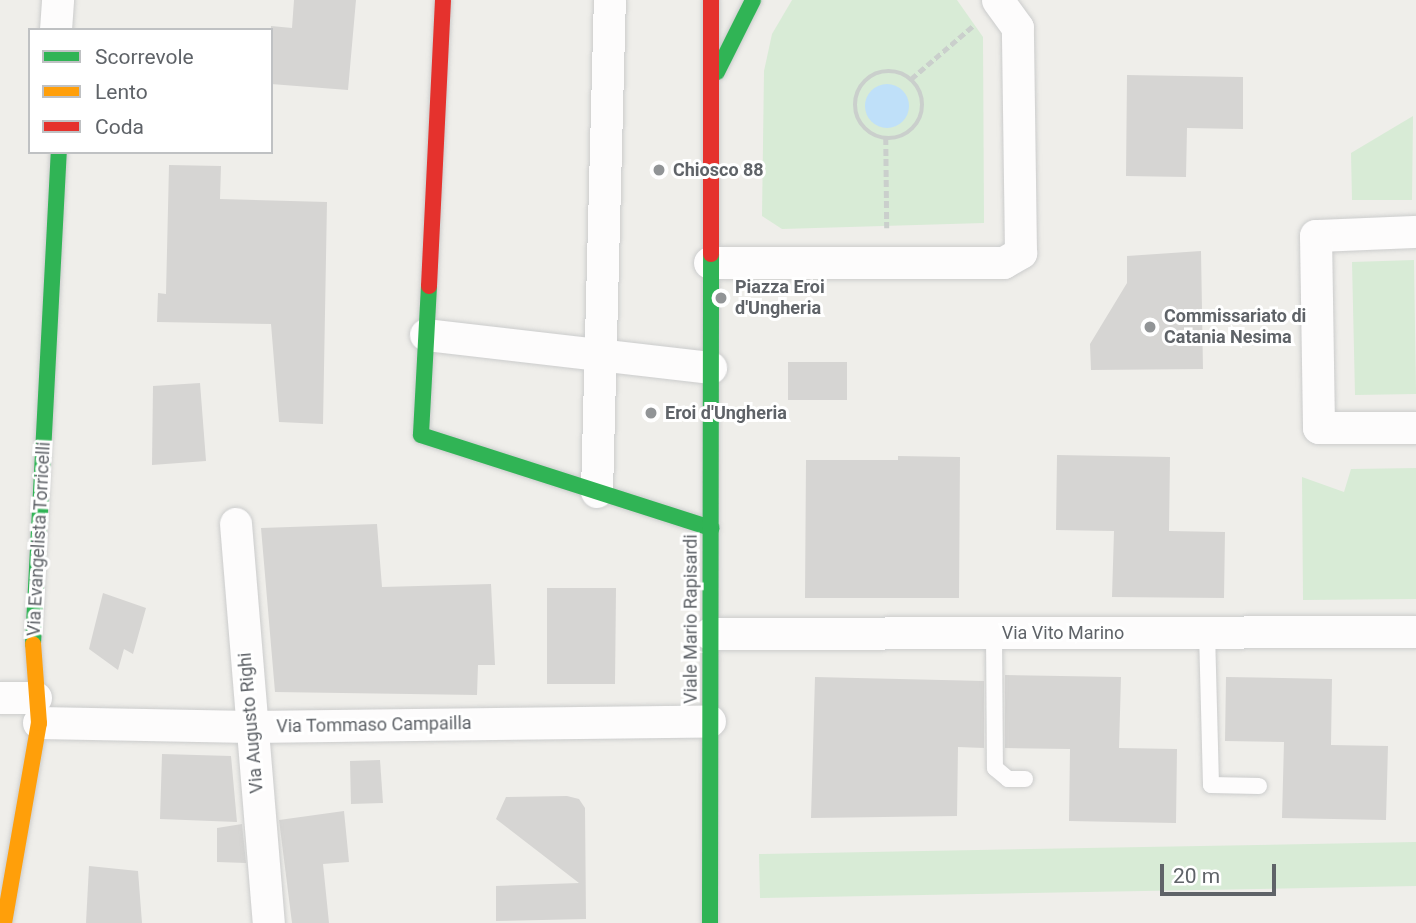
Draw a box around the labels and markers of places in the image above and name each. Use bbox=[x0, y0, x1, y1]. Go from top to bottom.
place label: Chiosco 88 bbox=[673, 159, 764, 181]
marker: Chiosco 88 bbox=[651, 162, 667, 178]
place label: Piazza Eroi d'Ungheria bbox=[735, 277, 825, 320]
marker: Piazza Eroi d'Ungheria bbox=[713, 290, 729, 306]
place label: Commissariato di Catania Nesima bbox=[1164, 306, 1306, 348]
marker: Commissariato di Catania Nesima bbox=[1142, 319, 1158, 335]
place label: Eroi d'Ungheria bbox=[665, 402, 787, 424]
marker: Eroi d'Ungheria bbox=[643, 405, 659, 421]

